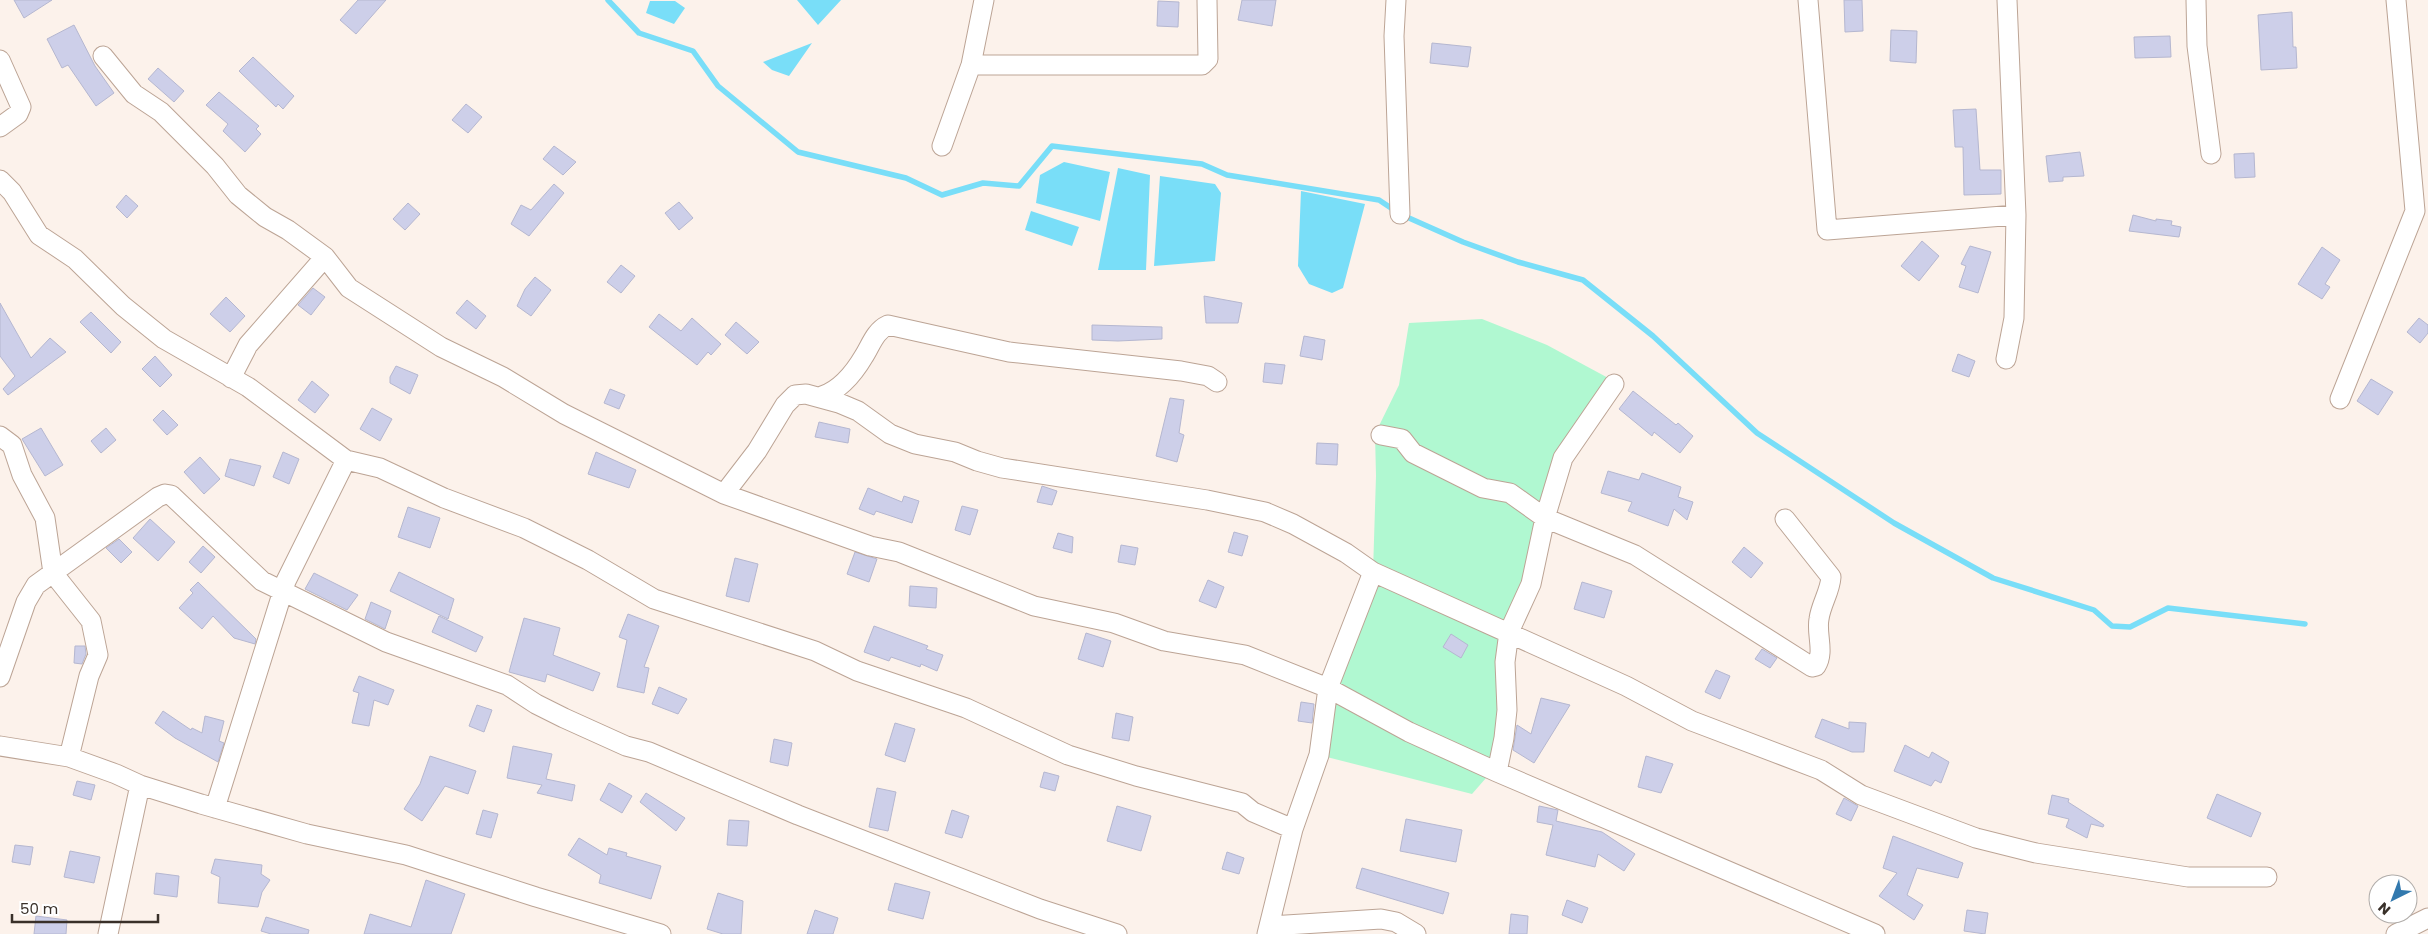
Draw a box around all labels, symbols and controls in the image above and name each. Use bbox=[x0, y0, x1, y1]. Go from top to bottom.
north arrow bbox=[2368, 874, 2418, 924]
scale bar bbox=[12, 892, 159, 924]
text: 50 m bbox=[20, 898, 58, 919]
text: N bbox=[2374, 898, 2395, 920]

